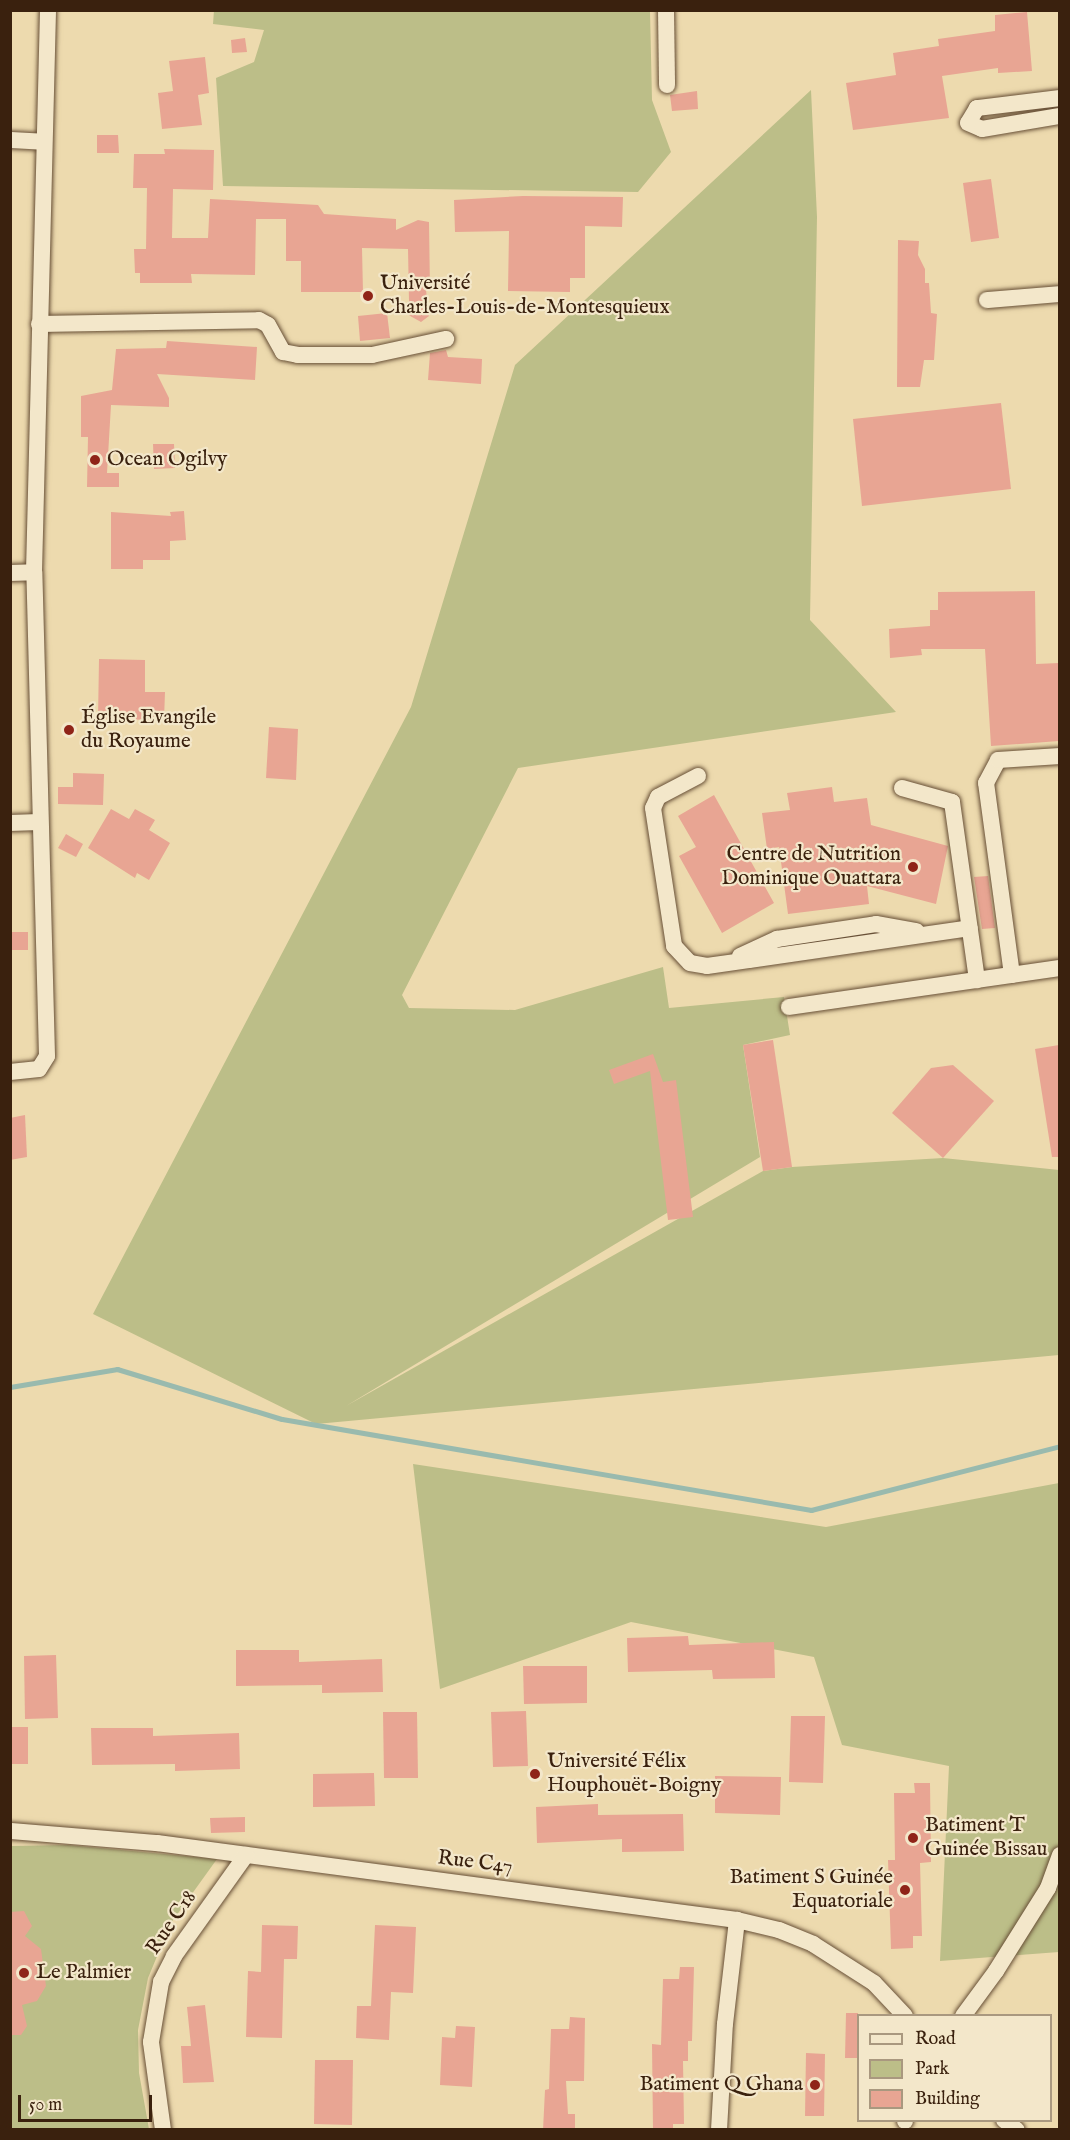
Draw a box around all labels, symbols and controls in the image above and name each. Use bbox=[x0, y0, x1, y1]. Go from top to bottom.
place label: Université Charles-Louis-de-Montesquieux bbox=[380, 271, 670, 321]
marker: Université Charles-Louis-de-Montesquieux bbox=[361, 289, 375, 303]
place label: Ocean Ogilvy bbox=[107, 447, 227, 473]
marker: Ocean Ogilvy bbox=[88, 453, 102, 467]
place label: Église Evangile du Royaume bbox=[81, 705, 216, 755]
marker: Église Evangile du Royaume bbox=[62, 723, 76, 737]
place label: Centre de Nutrition Dominique Ouattara bbox=[721, 842, 901, 892]
marker: Centre de Nutrition Dominique Ouattara bbox=[906, 860, 920, 874]
place label: Université Félix Houphouët-Boigny bbox=[547, 1749, 721, 1799]
marker: Université Félix Houphouët-Boigny bbox=[528, 1767, 542, 1781]
place label: Batiment T Guinée Bissau bbox=[925, 1813, 1047, 1863]
marker: Batiment T Guinée Bissau bbox=[906, 1831, 920, 1845]
street label: Rue C47 bbox=[436, 1846, 514, 1880]
place label: Batiment S Guinée Equatoriale bbox=[729, 1865, 893, 1915]
marker: Batiment S Guinée Equatoriale bbox=[898, 1883, 912, 1897]
street label: Rue C18 bbox=[141, 1886, 203, 1960]
place label: Le Palmier bbox=[36, 1960, 131, 1986]
marker: Le Palmier bbox=[17, 1966, 31, 1980]
legend bbox=[857, 2014, 1052, 2122]
text: Road bbox=[915, 2028, 956, 2051]
text: Park bbox=[915, 2058, 949, 2081]
place label: Batiment Q Ghana bbox=[640, 2072, 803, 2098]
marker: Batiment Q Ghana bbox=[808, 2078, 822, 2092]
scale bar bbox=[21, 2083, 154, 2121]
text: Building bbox=[915, 2088, 980, 2111]
text: 50 m bbox=[29, 2094, 62, 2117]

